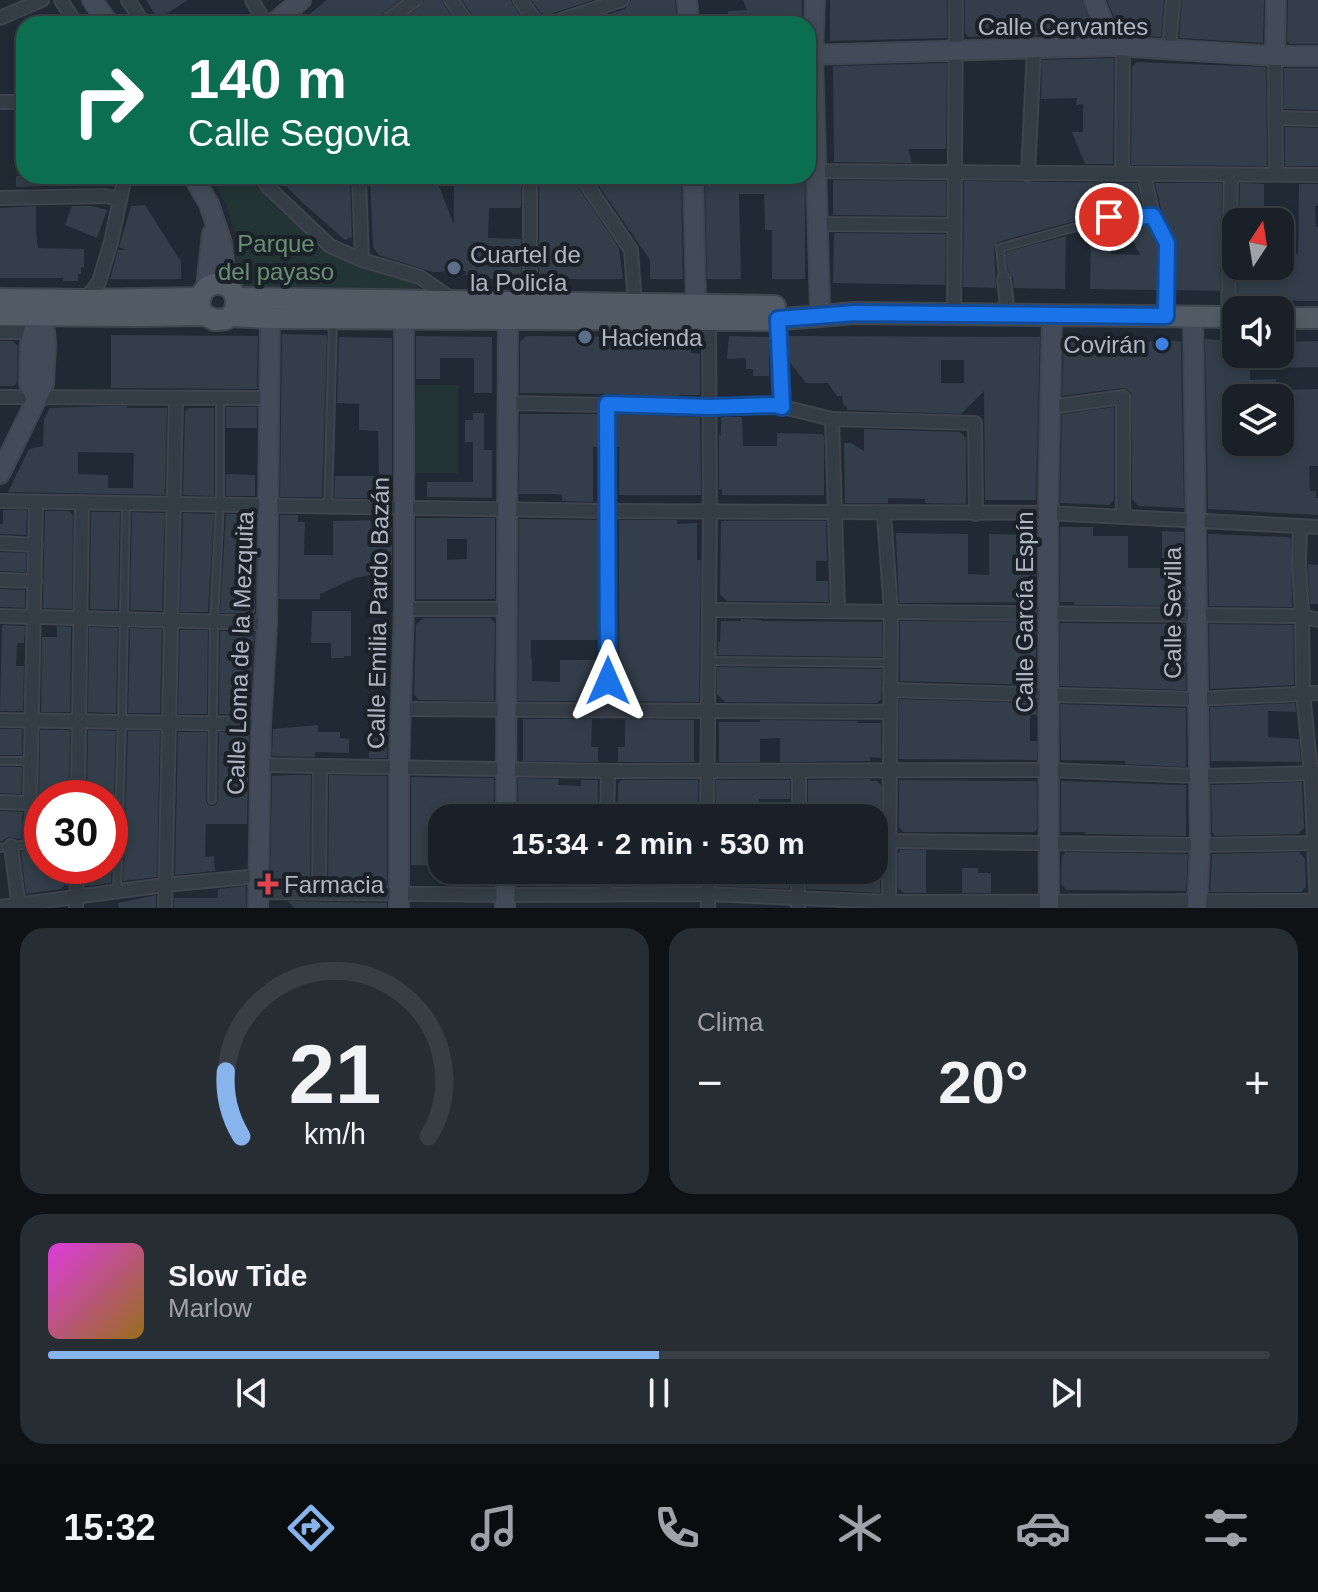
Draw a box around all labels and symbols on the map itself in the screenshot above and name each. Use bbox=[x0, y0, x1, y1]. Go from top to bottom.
street label: Calle Cervantes bbox=[978, 13, 1148, 40]
pin bbox=[1075, 183, 1143, 251]
north arrow bbox=[1222, 208, 1294, 280]
park label: Parque del payaso bbox=[218, 230, 334, 285]
place label: Cuartel de la Policía bbox=[470, 241, 581, 296]
marker: Cuartel de la Policía bbox=[445, 259, 463, 277]
place label: Hacienda bbox=[601, 324, 703, 351]
marker: Hacienda bbox=[576, 328, 594, 346]
place label: Covirán bbox=[1063, 331, 1146, 358]
marker: Covirán bbox=[1153, 335, 1171, 353]
street label: Calle Emilia Pardo Bazán bbox=[362, 477, 394, 749]
street label: Calle Loma de la Mezquita bbox=[222, 510, 258, 795]
street label: Calle García Espín bbox=[1011, 511, 1038, 713]
street label: Calle Sevilla bbox=[1159, 546, 1186, 679]
position arrow bbox=[566, 639, 650, 723]
speed limit sign: 30 bbox=[24, 780, 128, 884]
place label: Farmacia bbox=[284, 871, 385, 898]
marker: Farmacia bbox=[259, 875, 277, 893]

